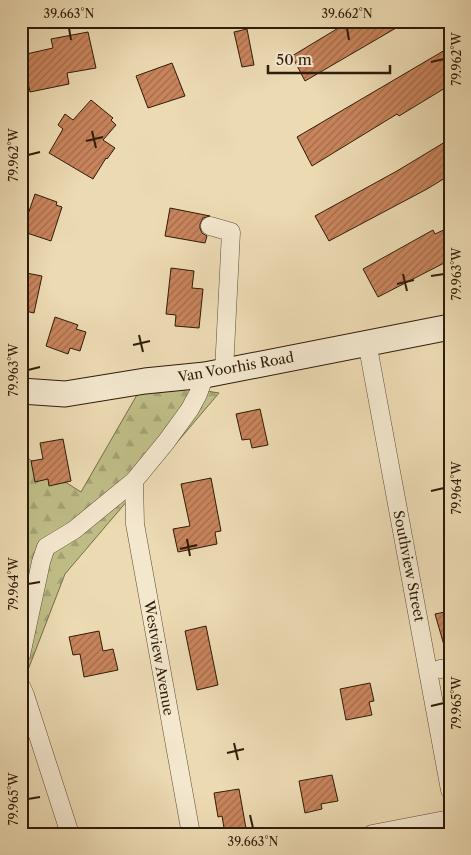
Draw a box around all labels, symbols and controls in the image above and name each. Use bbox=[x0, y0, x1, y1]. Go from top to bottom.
text: 39.663°N bbox=[44, 6, 94, 21]
text: 39.662°N bbox=[321, 6, 373, 21]
text: 79.962°W bbox=[449, 31, 464, 86]
scale bar bbox=[268, 42, 391, 74]
text: 50 m bbox=[276, 50, 312, 69]
text: 79.962°W bbox=[6, 127, 21, 182]
text: 79.963°W bbox=[449, 247, 464, 301]
text: 79.963°W bbox=[6, 343, 21, 397]
street label: Van Voorhis Road bbox=[176, 348, 296, 386]
text: 79.964°W bbox=[449, 461, 464, 515]
street label: Southview Street bbox=[389, 509, 429, 623]
text: 79.964°W bbox=[6, 557, 21, 611]
street label: Westview Avenue bbox=[140, 598, 178, 717]
text: 79.965°W bbox=[449, 676, 464, 729]
text: 79.965°W bbox=[6, 772, 21, 825]
text: 39.663°N bbox=[228, 834, 278, 849]

